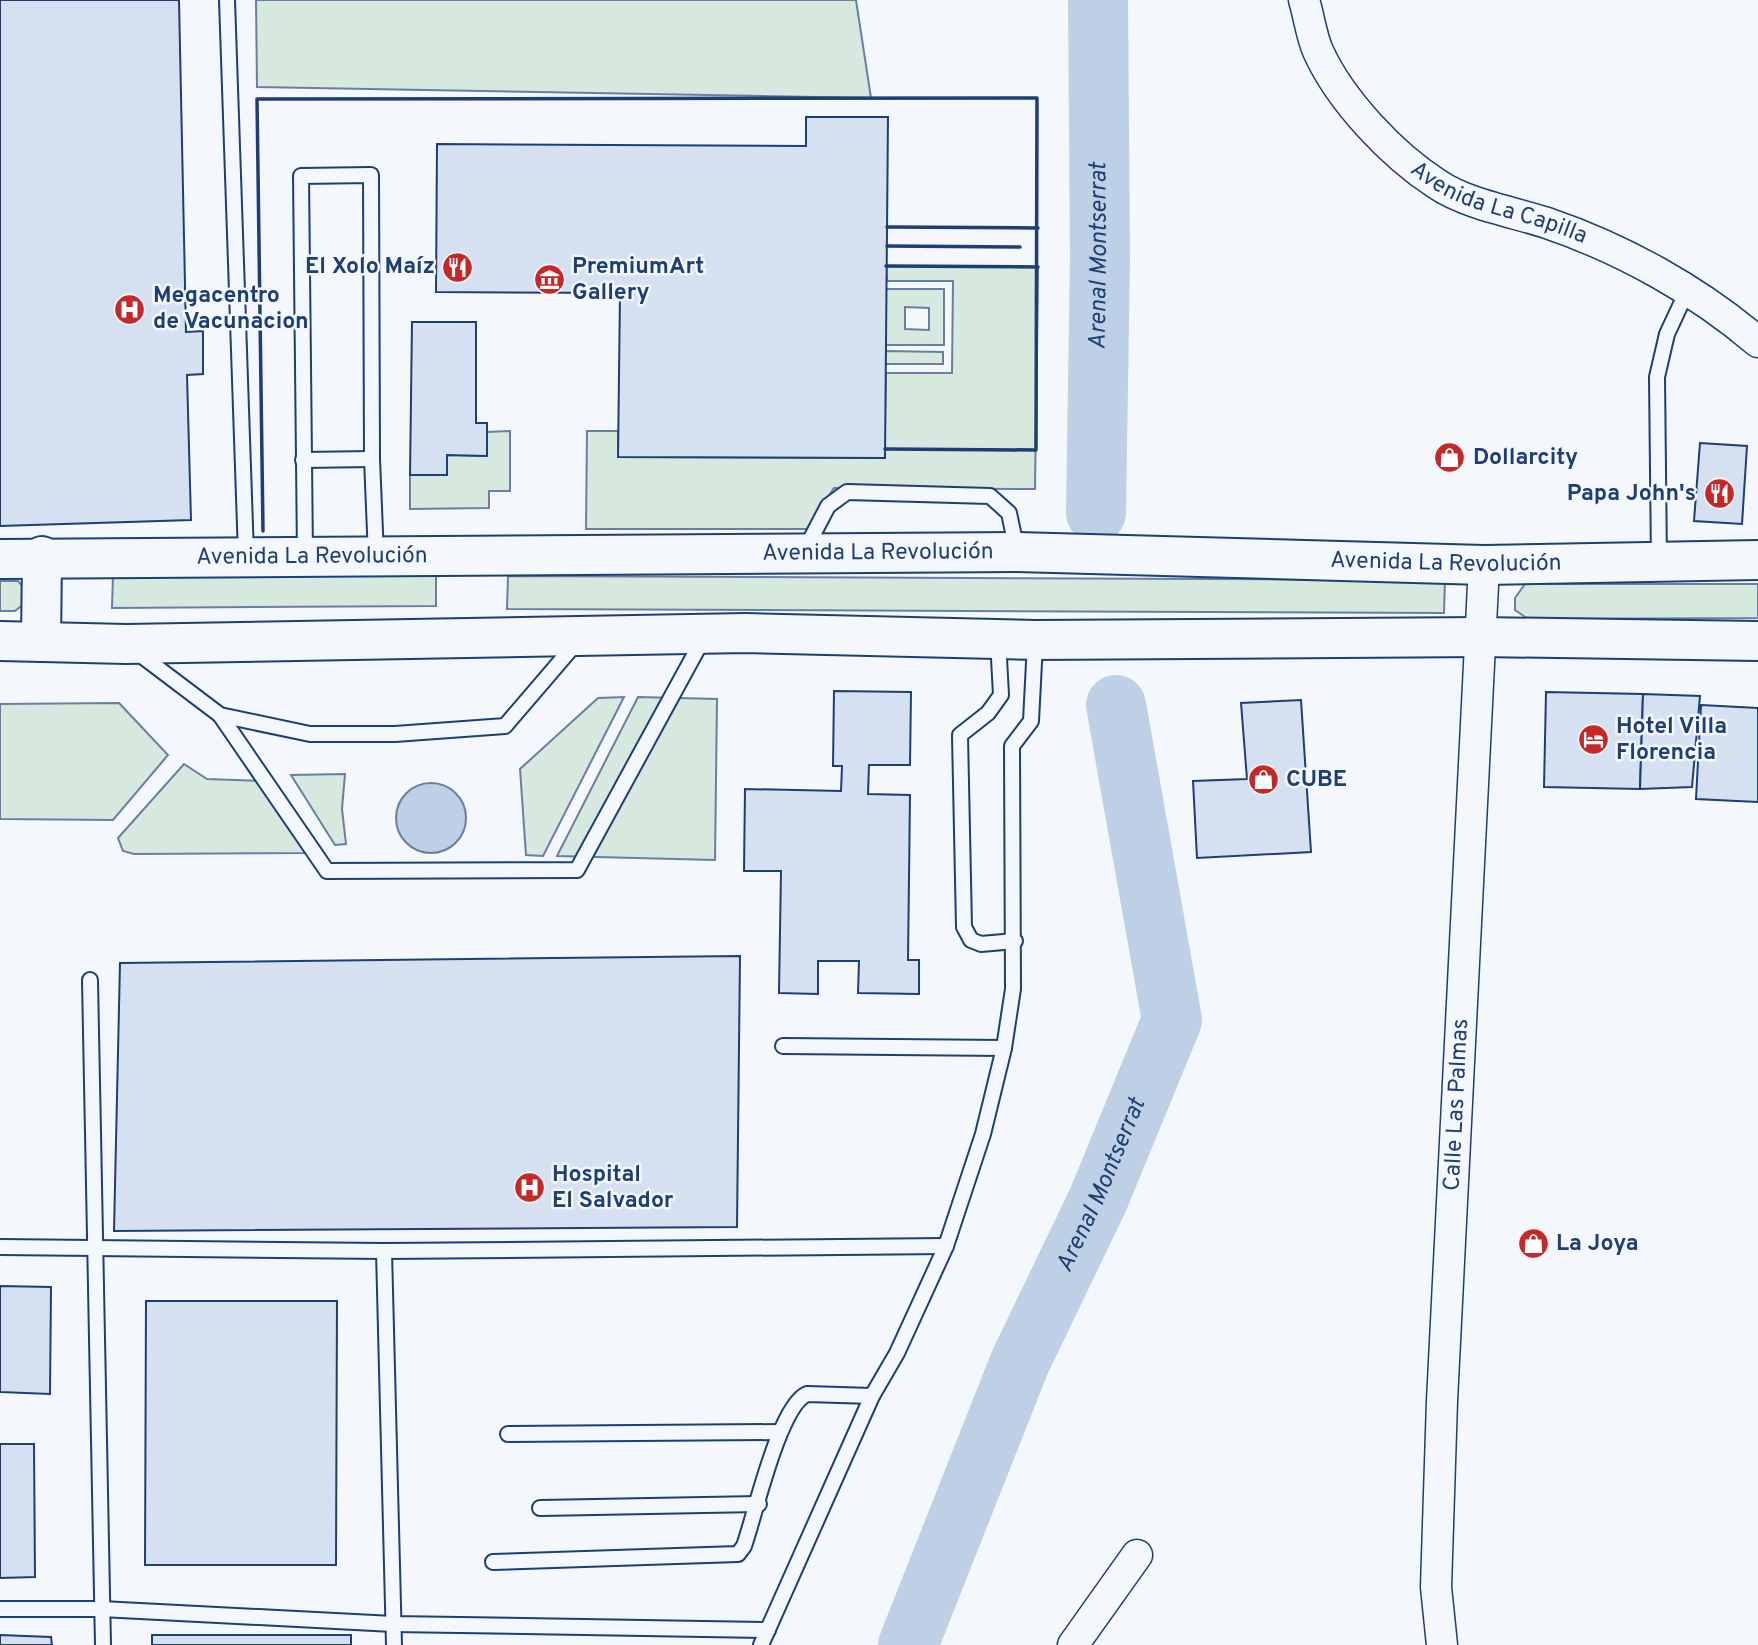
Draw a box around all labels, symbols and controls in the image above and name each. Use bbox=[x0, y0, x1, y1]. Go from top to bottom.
street label: Avenida La Capilla bbox=[1404, 155, 1591, 251]
water label: Arenal Montserrat bbox=[1084, 161, 1115, 350]
restaurant icon: El Xolo Maíz bbox=[441, 250, 475, 284]
place label: El Xolo Maíz bbox=[305, 253, 435, 282]
place label: PremiumArt Gallery bbox=[572, 253, 704, 308]
museum icon: PremiumArt Gallery bbox=[532, 263, 566, 297]
place label: Megacentro de Vacunacion bbox=[153, 282, 309, 337]
hospital icon: Megacentro de Vacunacion bbox=[113, 292, 147, 326]
shop icon: Dollarcity bbox=[1433, 441, 1467, 475]
place label: Dollarcity bbox=[1473, 444, 1578, 473]
restaurant icon: Papa John's bbox=[1702, 477, 1736, 511]
place label: Papa John's bbox=[1567, 480, 1696, 509]
street label: Avenida La Revolución bbox=[762, 538, 994, 568]
street label: Avenida La Revolución bbox=[196, 542, 428, 572]
street label: Avenida La Revolución bbox=[1330, 546, 1562, 580]
place label: Hotel Villa Florencia bbox=[1616, 713, 1727, 768]
hotel icon: Hotel Villa Florencia bbox=[1576, 723, 1610, 757]
shop icon: CUBE bbox=[1246, 763, 1280, 797]
place label: CUBE bbox=[1286, 766, 1347, 795]
street label: Calle Las Palmas bbox=[1438, 1018, 1476, 1192]
water label: Arenal Montserrat bbox=[1050, 1093, 1154, 1277]
place label: Hospital El Salvador bbox=[552, 1161, 674, 1216]
hospital icon: Hospital El Salvador bbox=[512, 1171, 546, 1205]
shop icon: La Joya bbox=[1516, 1227, 1550, 1261]
place label: La Joya bbox=[1556, 1230, 1638, 1259]

